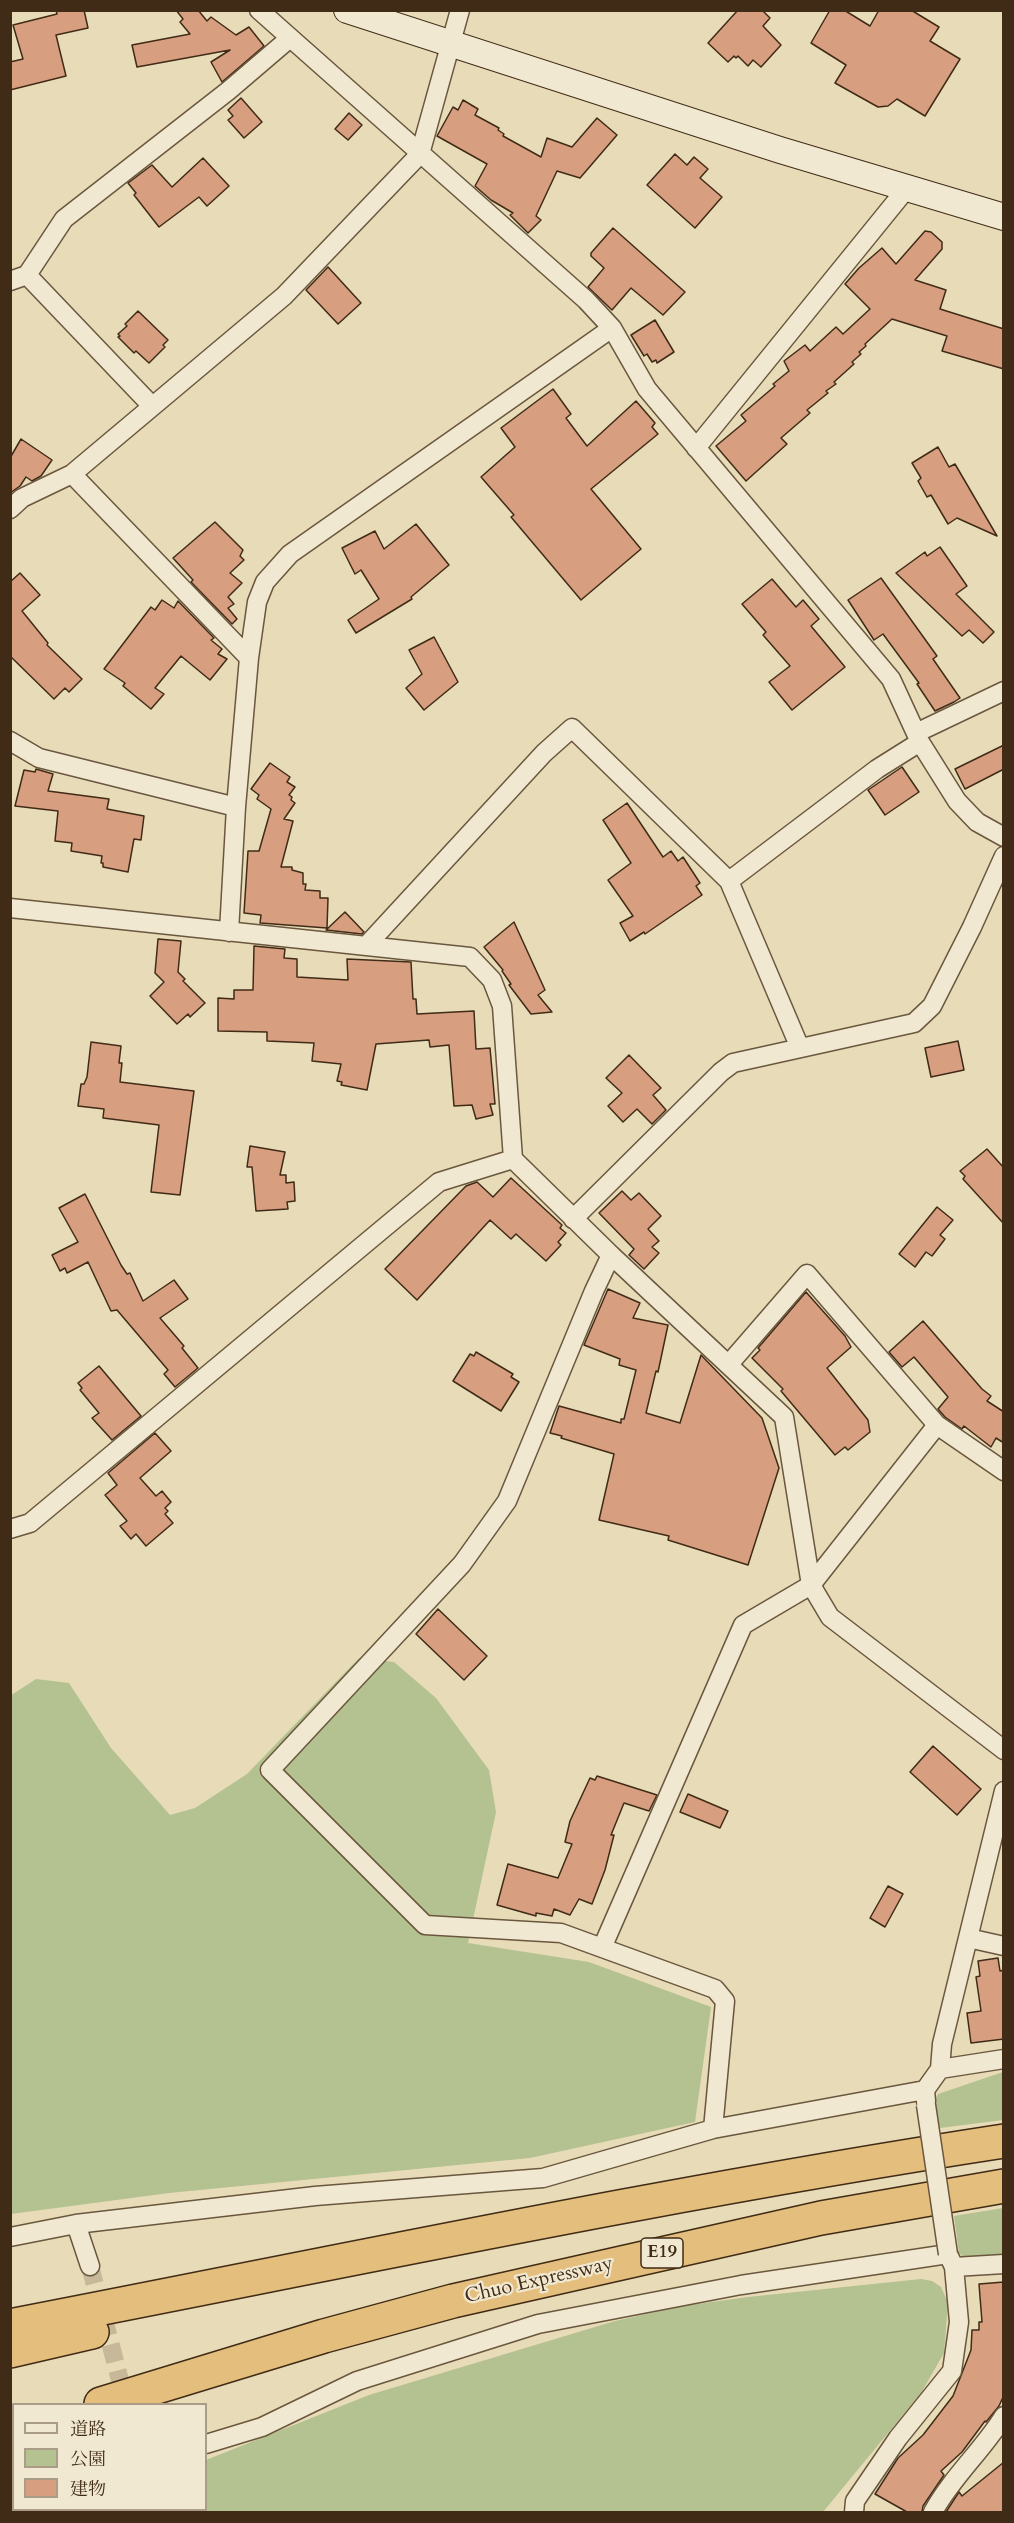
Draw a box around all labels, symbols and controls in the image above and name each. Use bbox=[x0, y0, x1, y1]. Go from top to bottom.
road number: E19 bbox=[641, 2238, 683, 2268]
street label: Chuo Expressway bbox=[463, 2252, 615, 2310]
legend bbox=[12, 2403, 207, 2511]
text: 道路 bbox=[70, 2417, 106, 2442]
text: 公園 bbox=[70, 2447, 106, 2472]
text: 建物 bbox=[70, 2477, 106, 2502]

